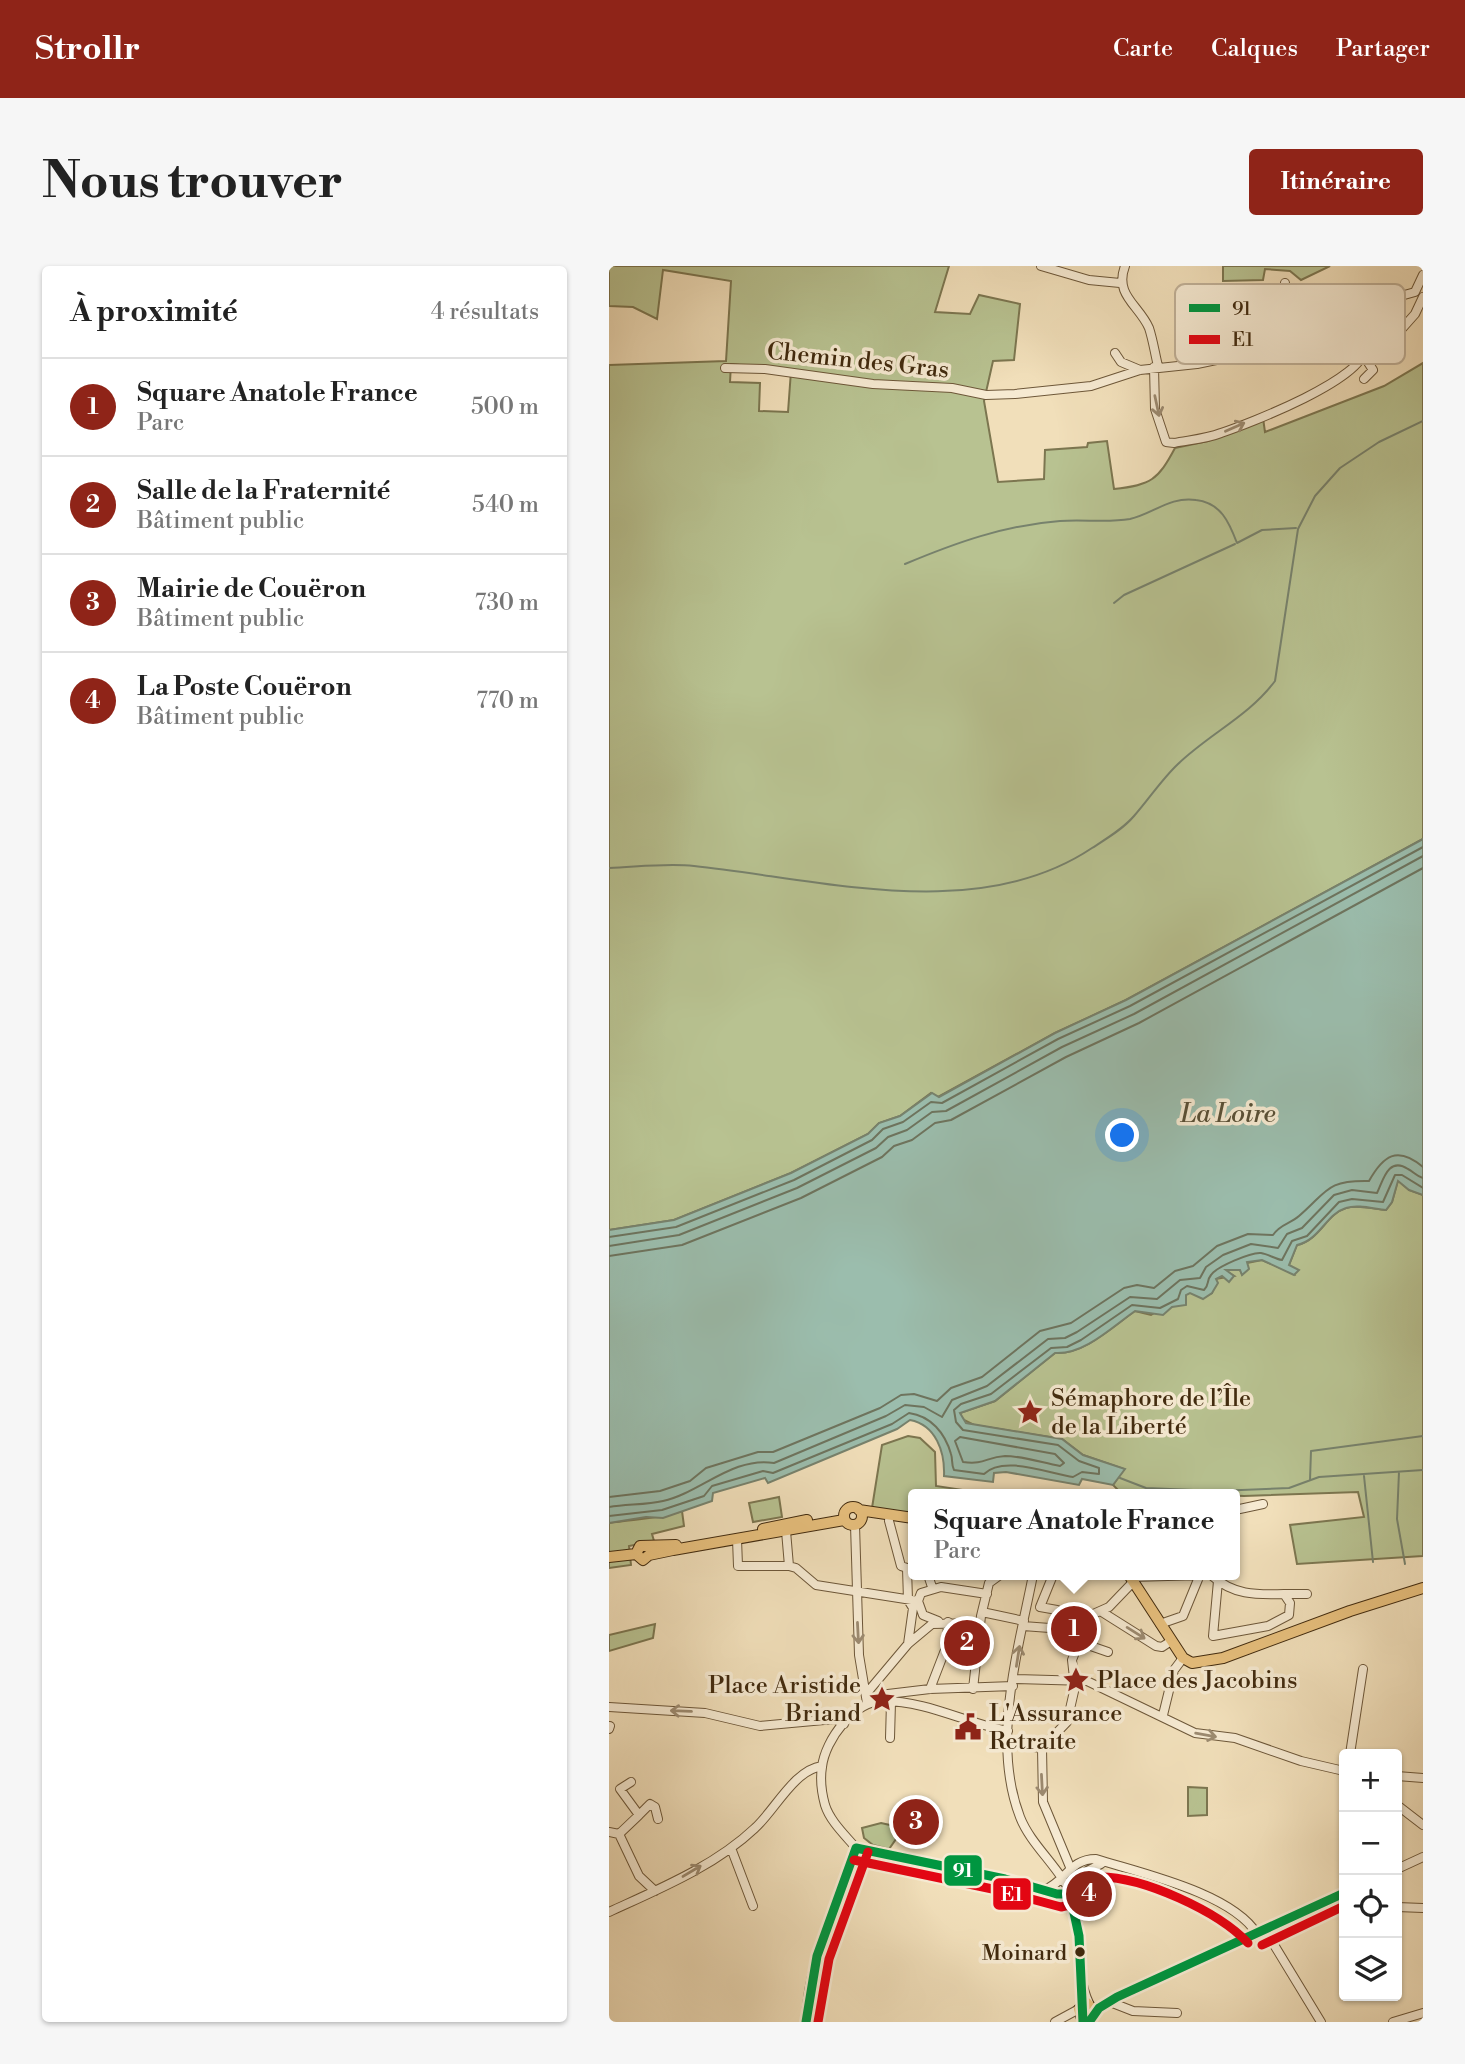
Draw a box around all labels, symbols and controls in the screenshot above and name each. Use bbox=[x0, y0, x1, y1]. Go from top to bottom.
text: Strollr bbox=[35, 29, 140, 70]
text: Carte bbox=[1113, 34, 1173, 64]
text: Calques bbox=[1211, 34, 1298, 64]
text: Partager bbox=[1336, 34, 1430, 64]
button: Itinéraire bbox=[1249, 149, 1423, 215]
text: Nous trouver bbox=[42, 152, 343, 213]
legend bbox=[1175, 284, 1405, 364]
text: À proximité bbox=[70, 293, 238, 331]
text: 91 bbox=[1232, 297, 1251, 321]
text: 4 résultats bbox=[431, 298, 539, 326]
text: E1 bbox=[1232, 328, 1253, 352]
street label: Chemin des Gras bbox=[765, 337, 950, 385]
text: Square Anatole France bbox=[137, 377, 418, 409]
text: 1 bbox=[87, 393, 99, 421]
text: 500 m bbox=[471, 393, 539, 421]
one-way arrow bbox=[1152, 395, 1165, 417]
text: Parc bbox=[137, 409, 184, 437]
one-way arrow bbox=[1223, 420, 1245, 433]
text: Salle de la Fraternité bbox=[137, 475, 390, 507]
text: 2 bbox=[86, 491, 100, 519]
text: 540 m bbox=[472, 491, 539, 519]
text: Bâtiment public bbox=[137, 507, 304, 535]
text: Mairie de Couëron bbox=[137, 573, 366, 605]
text: 3 bbox=[86, 589, 100, 617]
text: 730 m bbox=[475, 589, 539, 617]
text: Bâtiment public bbox=[137, 605, 304, 633]
text: La Poste Couëron bbox=[137, 671, 352, 703]
text: 4 bbox=[85, 687, 101, 715]
text: 770 m bbox=[476, 687, 539, 715]
text: Bâtiment public bbox=[137, 703, 304, 731]
water label: La Loire bbox=[1179, 1098, 1276, 1130]
your location bbox=[1105, 1118, 1139, 1152]
place label: Sémaphore de l’Île de la Liberté bbox=[1051, 1383, 1251, 1442]
place icon: Sémaphore de l’Île de la Liberté bbox=[1015, 1397, 1045, 1427]
popup bbox=[908, 1489, 1240, 1580]
text: Square Anatole France bbox=[934, 1505, 1214, 1537]
text: Parc bbox=[934, 1537, 981, 1565]
pin: 1 bbox=[1051, 1603, 1097, 1655]
pin: 2 bbox=[944, 1617, 990, 1669]
one-way arrow bbox=[851, 1621, 864, 1644]
one-way arrow bbox=[1126, 1626, 1145, 1641]
one-way arrow bbox=[1012, 1645, 1025, 1668]
place icon: Place des Jacobins bbox=[1061, 1665, 1091, 1695]
place label: Place des Jacobins bbox=[1097, 1666, 1297, 1696]
place label: Place Aristide Briand bbox=[708, 1671, 861, 1729]
place icon: Place Aristide Briand bbox=[867, 1684, 897, 1714]
place label: L'Assurance Retraite bbox=[989, 1699, 1122, 1757]
one-way arrow bbox=[670, 1705, 693, 1718]
public building icon: L'Assurance Retraite bbox=[953, 1712, 983, 1742]
one-way arrow bbox=[1194, 1729, 1217, 1742]
map controls bbox=[1339, 1749, 1402, 2001]
button: + bbox=[1339, 1749, 1402, 1812]
one-way arrow bbox=[1036, 1773, 1049, 1796]
pin: 3 bbox=[893, 1796, 939, 1848]
button: − bbox=[1339, 1812, 1402, 1875]
line badge: 91 bbox=[943, 1854, 983, 1887]
text: 91 bbox=[953, 1859, 973, 1883]
one-way arrow bbox=[682, 1864, 702, 1878]
pin: 4 bbox=[1066, 1868, 1112, 1920]
button: locate bbox=[1339, 1875, 1402, 1938]
line badge: E1 bbox=[992, 1877, 1032, 1911]
text: E1 bbox=[1001, 1883, 1023, 1907]
button: layers bbox=[1339, 1938, 1402, 2001]
place label: Moinard bbox=[982, 1940, 1068, 1967]
marker: Moinard bbox=[1073, 1945, 1087, 1959]

